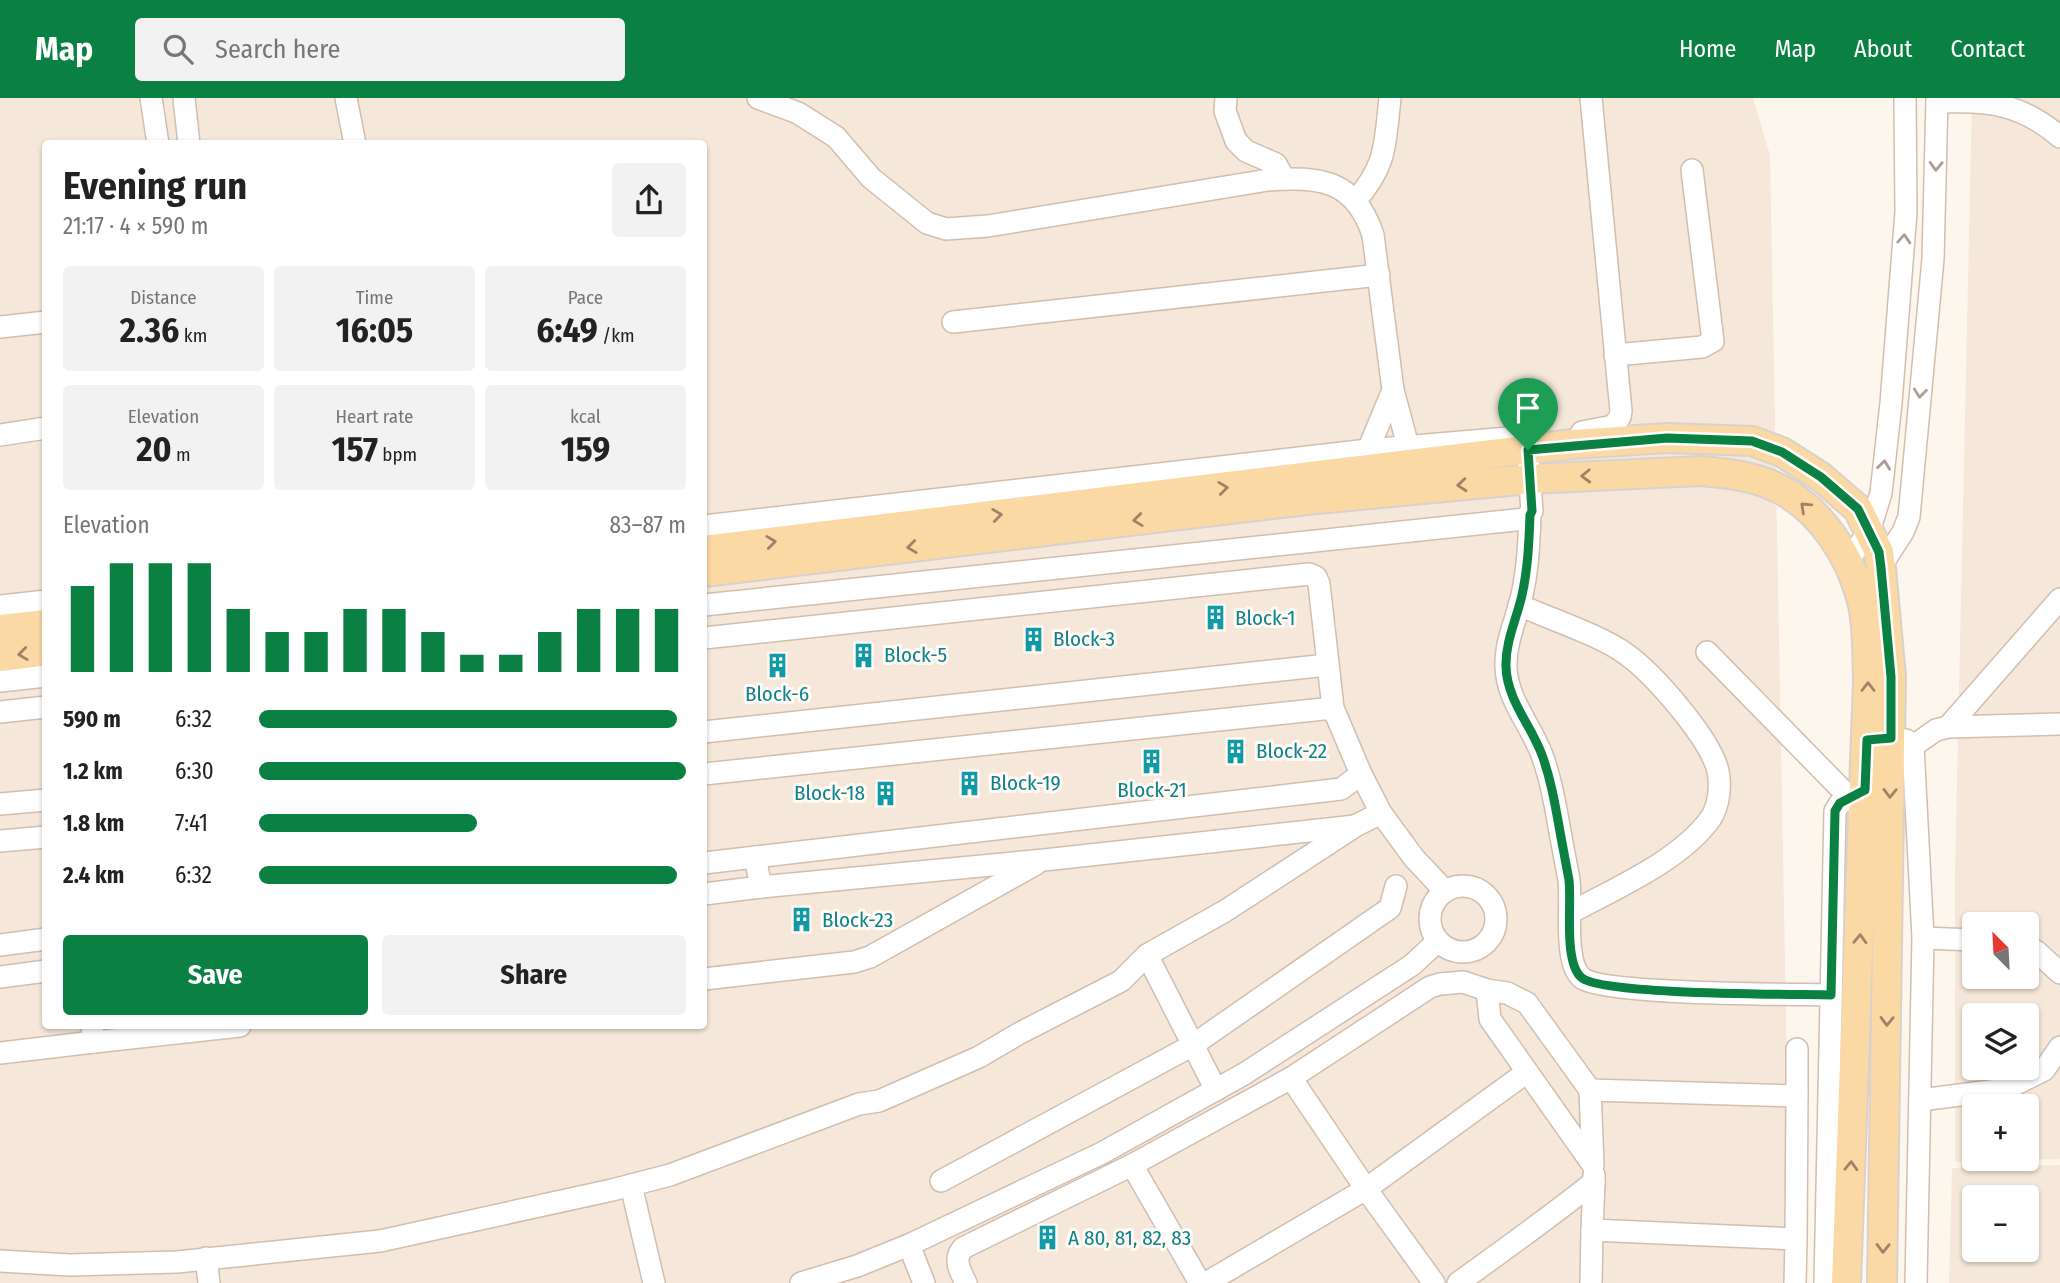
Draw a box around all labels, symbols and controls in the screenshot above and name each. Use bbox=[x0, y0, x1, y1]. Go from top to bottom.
search box bbox=[135, 18, 625, 81]
text: Map bbox=[35, 29, 93, 69]
icon: search bbox=[159, 30, 197, 68]
text: Search here bbox=[215, 34, 340, 65]
text: Home bbox=[1679, 35, 1736, 63]
text: Map bbox=[1774, 35, 1816, 63]
text: About bbox=[1854, 35, 1912, 63]
text: Contact bbox=[1950, 35, 2025, 63]
one-way arrow bbox=[1928, 161, 1944, 172]
text: Evening run bbox=[63, 163, 247, 209]
button: share bbox=[612, 163, 686, 237]
text: 21:17 · 4 × 590 m bbox=[63, 212, 208, 240]
one-way arrow bbox=[1896, 233, 1911, 244]
text: Distance bbox=[130, 286, 197, 309]
text: Time bbox=[356, 286, 393, 309]
text: Pace bbox=[568, 286, 603, 309]
text: 2.36 bbox=[120, 309, 179, 351]
text: 16:05 bbox=[336, 309, 413, 351]
text: 6:49 bbox=[536, 309, 598, 351]
text: km bbox=[179, 324, 207, 347]
text: /km bbox=[598, 324, 635, 347]
pin bbox=[1498, 378, 1558, 450]
one-way arrow bbox=[1912, 387, 1927, 399]
icon: arrive bbox=[1509, 389, 1547, 427]
text: Elevation bbox=[128, 405, 199, 428]
text: Heart rate bbox=[335, 405, 414, 428]
text: kcal bbox=[570, 405, 601, 428]
text: 20 bbox=[136, 428, 172, 470]
text: 157 bbox=[332, 428, 378, 470]
text: 159 bbox=[561, 428, 610, 470]
text: m bbox=[172, 443, 191, 466]
text: bpm bbox=[378, 443, 417, 466]
one-way arrow bbox=[1876, 459, 1891, 471]
one-way arrow bbox=[1581, 469, 1592, 484]
one-way arrow bbox=[1456, 477, 1467, 492]
one-way arrow bbox=[1217, 480, 1229, 495]
one-way arrow bbox=[1800, 503, 1813, 516]
one-way arrow bbox=[991, 508, 1003, 523]
text: Elevation bbox=[63, 511, 150, 539]
text: 83–87 m bbox=[610, 511, 686, 539]
one-way arrow bbox=[1132, 512, 1143, 527]
one-way arrow bbox=[766, 535, 777, 550]
one-way arrow bbox=[906, 539, 917, 554]
building icon: Block-1 bbox=[1201, 604, 1229, 632]
place label: Block-1 bbox=[1235, 605, 1295, 631]
building icon: Block-3 bbox=[1019, 625, 1047, 653]
place label: Block-3 bbox=[1053, 626, 1115, 652]
building icon: Block-5 bbox=[850, 641, 878, 669]
place label: Block-5 bbox=[884, 642, 947, 668]
one-way arrow bbox=[17, 647, 29, 662]
building icon: Block-6 bbox=[763, 651, 791, 679]
place label: Block-6 bbox=[745, 681, 809, 707]
one-way arrow bbox=[1860, 681, 1876, 691]
text: 590 m bbox=[63, 705, 121, 733]
text: 6:32 bbox=[175, 705, 212, 733]
building icon: Block-22 bbox=[1222, 737, 1250, 765]
place label: Block-22 bbox=[1256, 738, 1327, 764]
building icon: Block-21 bbox=[1138, 747, 1166, 775]
text: 1.2 km bbox=[63, 757, 123, 785]
text: 6:30 bbox=[175, 757, 214, 785]
building icon: Block-19 bbox=[956, 769, 984, 797]
place label: Block-19 bbox=[990, 770, 1061, 796]
place label: Block-21 bbox=[1117, 777, 1187, 803]
building icon: Block-18 bbox=[871, 779, 899, 807]
place label: Block-18 bbox=[794, 780, 865, 806]
one-way arrow bbox=[1882, 788, 1898, 799]
text: 1.8 km bbox=[63, 809, 124, 837]
text: 7:41 bbox=[175, 809, 208, 837]
text: 2.4 km bbox=[63, 861, 124, 889]
text: 6:32 bbox=[175, 861, 212, 889]
building icon: Block-23 bbox=[788, 906, 816, 934]
place label: Block-23 bbox=[822, 907, 893, 933]
north arrow bbox=[1962, 912, 2039, 989]
map controls bbox=[1962, 912, 2039, 1262]
one-way arrow bbox=[1852, 933, 1867, 944]
button: Save bbox=[63, 935, 368, 1015]
button: Share bbox=[382, 935, 686, 1015]
button: layers bbox=[1962, 1003, 2039, 1080]
one-way arrow bbox=[1879, 1016, 1895, 1026]
button: + bbox=[1962, 1094, 2039, 1171]
one-way arrow bbox=[1843, 1160, 1858, 1171]
button: − bbox=[1962, 1185, 2039, 1262]
building icon: A 80, 81, 82, 83 bbox=[1034, 1224, 1062, 1252]
place label: A 80, 81, 82, 83 bbox=[1068, 1225, 1191, 1251]
one-way arrow bbox=[1875, 1243, 1891, 1254]

